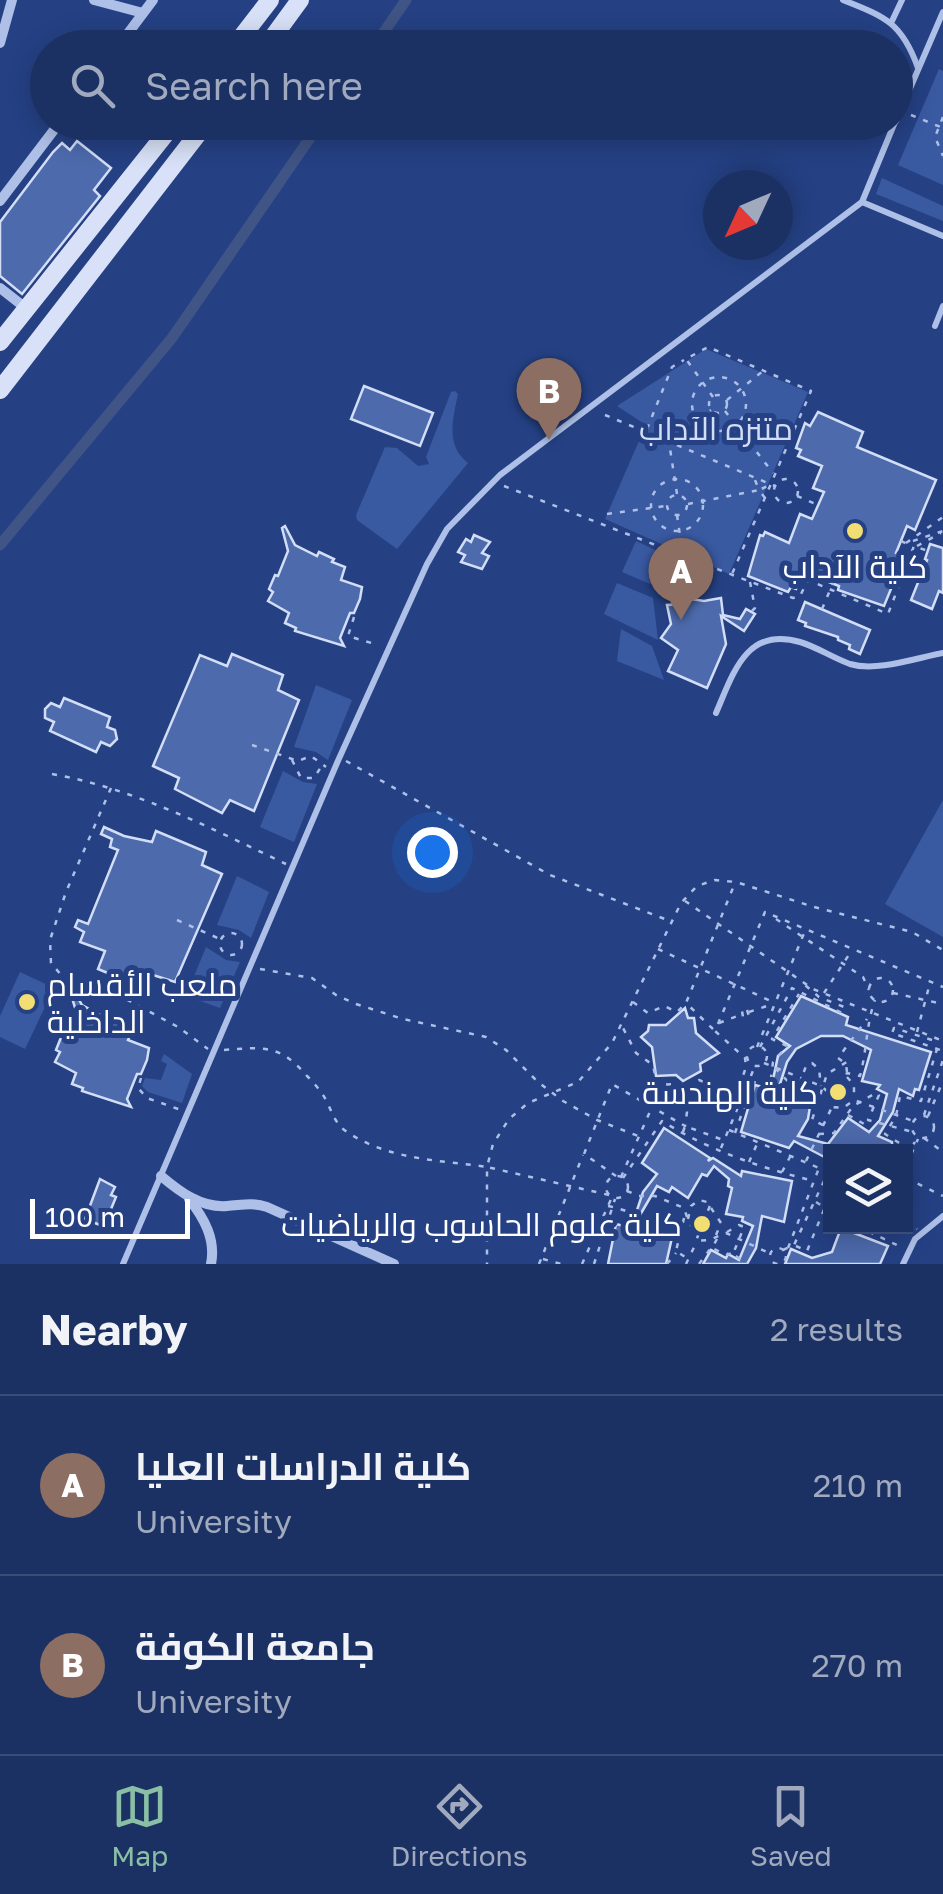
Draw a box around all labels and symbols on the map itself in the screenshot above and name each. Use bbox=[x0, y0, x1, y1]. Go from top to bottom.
north arrow bbox=[703, 170, 793, 260]
pin: B bbox=[516, 358, 582, 440]
park label: متنزه الآداب bbox=[639, 409, 793, 447]
marker: كلية الآداب bbox=[844, 520, 866, 542]
pin: A bbox=[648, 538, 714, 620]
place label: كلية الآداب bbox=[783, 547, 927, 585]
your location bbox=[407, 827, 458, 878]
place label: ملعب الأقسام الداخلية bbox=[47, 965, 238, 1040]
marker: ملعب الأقسام الداخلية bbox=[16, 991, 38, 1013]
place label: كلية الهندسة bbox=[642, 1073, 818, 1112]
marker: كلية الهندسة bbox=[827, 1081, 849, 1103]
scale bar bbox=[30, 1194, 190, 1238]
place label: كلية علوم الحاسوب والرياضيات bbox=[281, 1205, 682, 1247]
marker: كلية علوم الحاسوب والرياضيات bbox=[691, 1213, 713, 1235]

